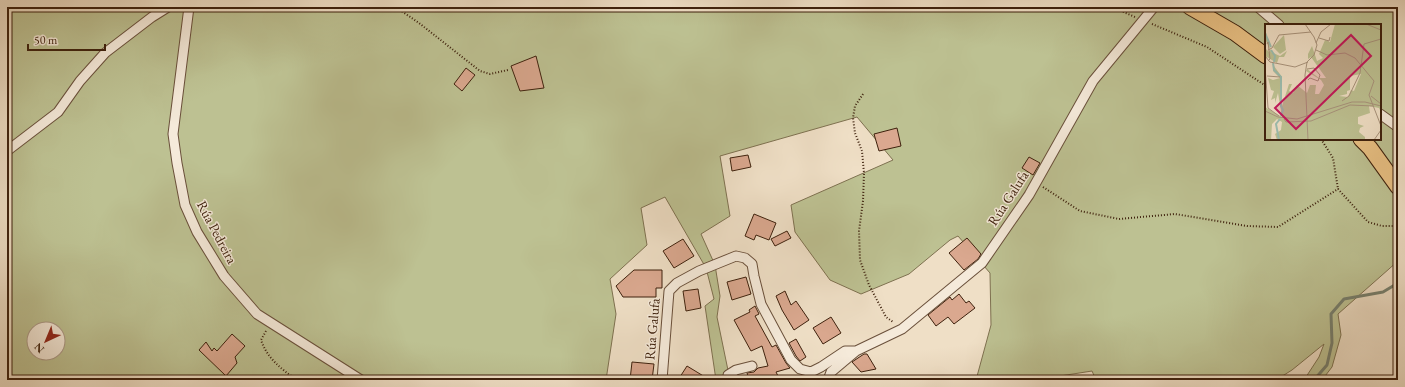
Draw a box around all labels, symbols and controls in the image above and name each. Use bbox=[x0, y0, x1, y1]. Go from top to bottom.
inset map bbox=[1265, 24, 1381, 140]
scale bar bbox=[28, 26, 105, 52]
text: 50 m bbox=[34, 32, 58, 48]
street label: Rúa Galufa bbox=[984, 167, 1033, 229]
street label: Rúa Pedreira bbox=[193, 197, 241, 267]
street label: Rúa Galufa bbox=[640, 297, 664, 361]
north arrow bbox=[26, 321, 66, 361]
text: N bbox=[31, 340, 47, 356]

